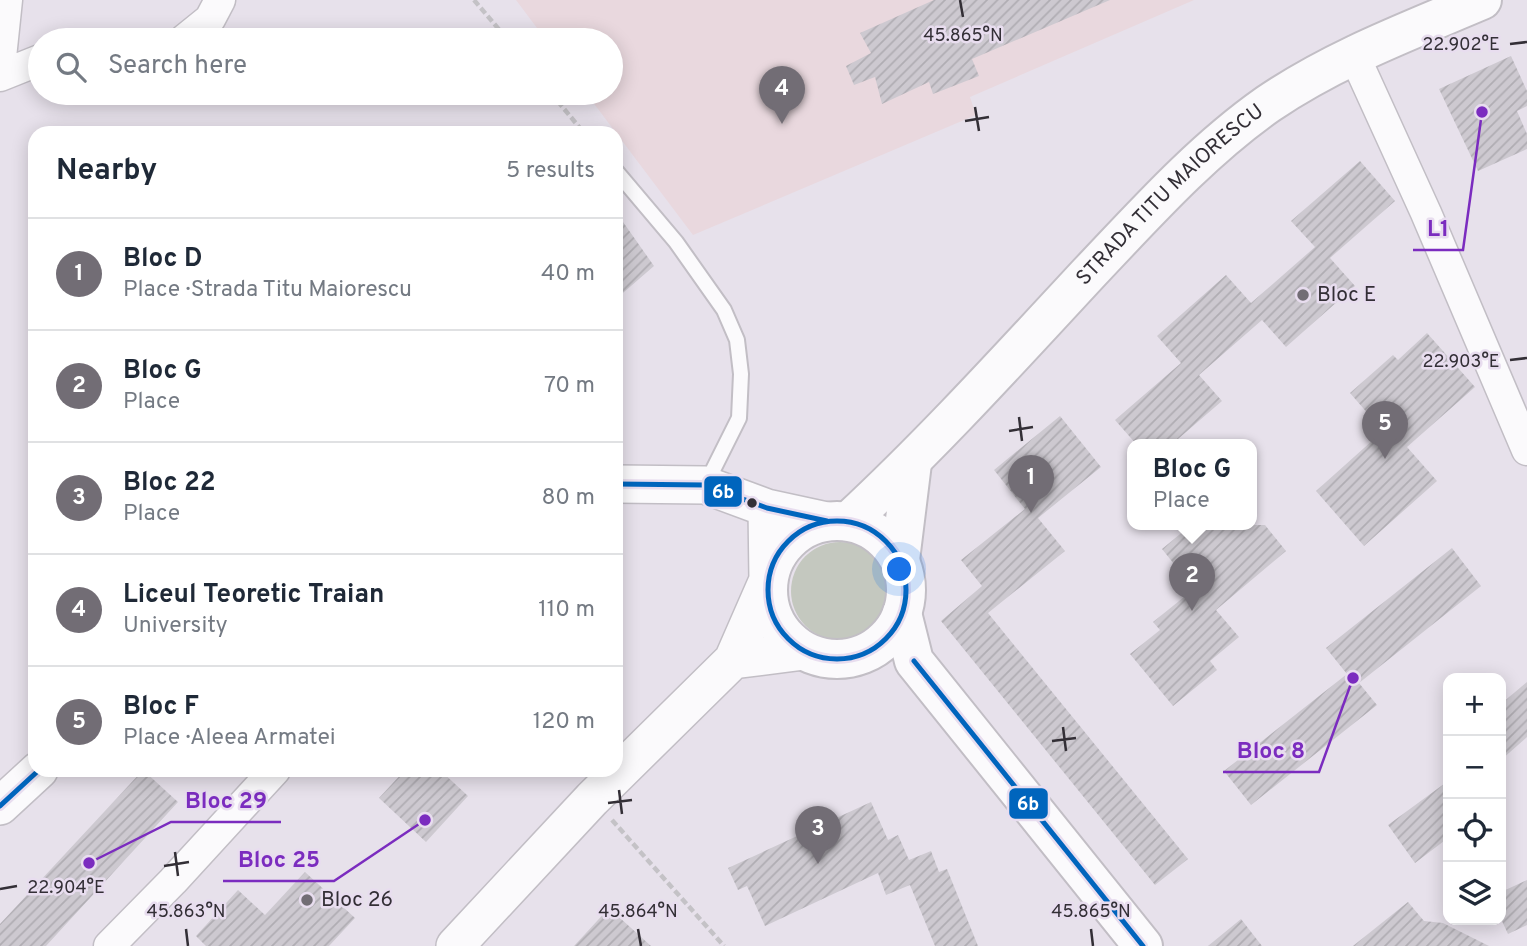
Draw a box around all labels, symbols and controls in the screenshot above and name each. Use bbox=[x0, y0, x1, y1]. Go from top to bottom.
text: 45.865°N bbox=[923, 25, 1003, 48]
search box bbox=[28, 28, 623, 105]
text: 22.902°E bbox=[1422, 34, 1500, 57]
icon: search bbox=[52, 48, 90, 86]
text: Search here bbox=[108, 50, 247, 83]
pin: 4 bbox=[759, 66, 805, 124]
street label: STRADA TITU MAIORESCU bbox=[1071, 98, 1269, 291]
text: Nearby bbox=[56, 153, 157, 190]
text: 5 results bbox=[506, 157, 595, 186]
callout: L1 bbox=[1413, 206, 1463, 250]
text: L1 bbox=[1427, 216, 1449, 245]
text: Bloc D bbox=[123, 243, 202, 276]
text: 1 bbox=[74, 260, 84, 289]
text: 40 m bbox=[541, 260, 595, 289]
text: Place · Strada Titu Maiorescu bbox=[123, 276, 412, 305]
place label: Bloc E bbox=[1317, 282, 1376, 309]
marker: Bloc E bbox=[1295, 287, 1311, 303]
text: 22.903°E bbox=[1422, 351, 1500, 374]
text: Bloc G bbox=[123, 355, 202, 388]
text: 2 bbox=[72, 372, 86, 401]
text: 70 m bbox=[544, 372, 595, 401]
text: Place bbox=[123, 388, 180, 417]
pin: 5 bbox=[1362, 401, 1408, 459]
popup bbox=[1127, 439, 1257, 530]
text: Bloc G bbox=[1153, 454, 1231, 487]
pin: 1 bbox=[1008, 455, 1054, 513]
text: Bloc 22 bbox=[123, 467, 216, 500]
line badge: 6b bbox=[703, 475, 743, 508]
text: 6b bbox=[712, 481, 734, 505]
text: 3 bbox=[72, 484, 86, 513]
text: 80 m bbox=[542, 484, 595, 513]
text: Place bbox=[1153, 487, 1210, 516]
unlabelled marker bbox=[745, 496, 759, 510]
text: Place bbox=[123, 500, 180, 529]
your location bbox=[882, 552, 916, 586]
pin: 2 bbox=[1169, 553, 1215, 611]
text: Liceul Teoretic Traian bbox=[123, 579, 384, 612]
text: 4 bbox=[72, 596, 86, 625]
text: 110 m bbox=[538, 596, 595, 625]
text: University bbox=[123, 612, 228, 641]
map controls bbox=[1443, 673, 1506, 925]
button: + bbox=[1443, 673, 1506, 736]
text: Bloc F bbox=[123, 691, 199, 724]
text: 5 bbox=[72, 708, 86, 737]
text: 120 m bbox=[533, 708, 595, 737]
text: Place · Aleea Armatei bbox=[123, 724, 336, 753]
callout: Bloc 8 bbox=[1223, 728, 1319, 772]
button: − bbox=[1443, 736, 1506, 799]
text: Bloc 8 bbox=[1237, 738, 1305, 767]
callout: Bloc 29 bbox=[171, 778, 281, 822]
line badge: 6b bbox=[1008, 787, 1049, 820]
text: Bloc 29 bbox=[185, 788, 267, 817]
text: 6b bbox=[1017, 793, 1039, 817]
button: locate bbox=[1443, 799, 1506, 862]
pin: 3 bbox=[795, 806, 841, 864]
callout: Bloc 25 bbox=[223, 837, 334, 881]
text: Bloc 25 bbox=[238, 847, 320, 876]
button: layers bbox=[1443, 862, 1506, 925]
text: 22.904°E bbox=[27, 877, 105, 900]
place label: Bloc 26 bbox=[321, 887, 393, 914]
marker: Bloc 26 bbox=[299, 892, 315, 908]
text: 45.863°N bbox=[146, 901, 226, 924]
text: 45.864°N bbox=[598, 901, 678, 924]
text: 45.865°N bbox=[1051, 901, 1131, 924]

